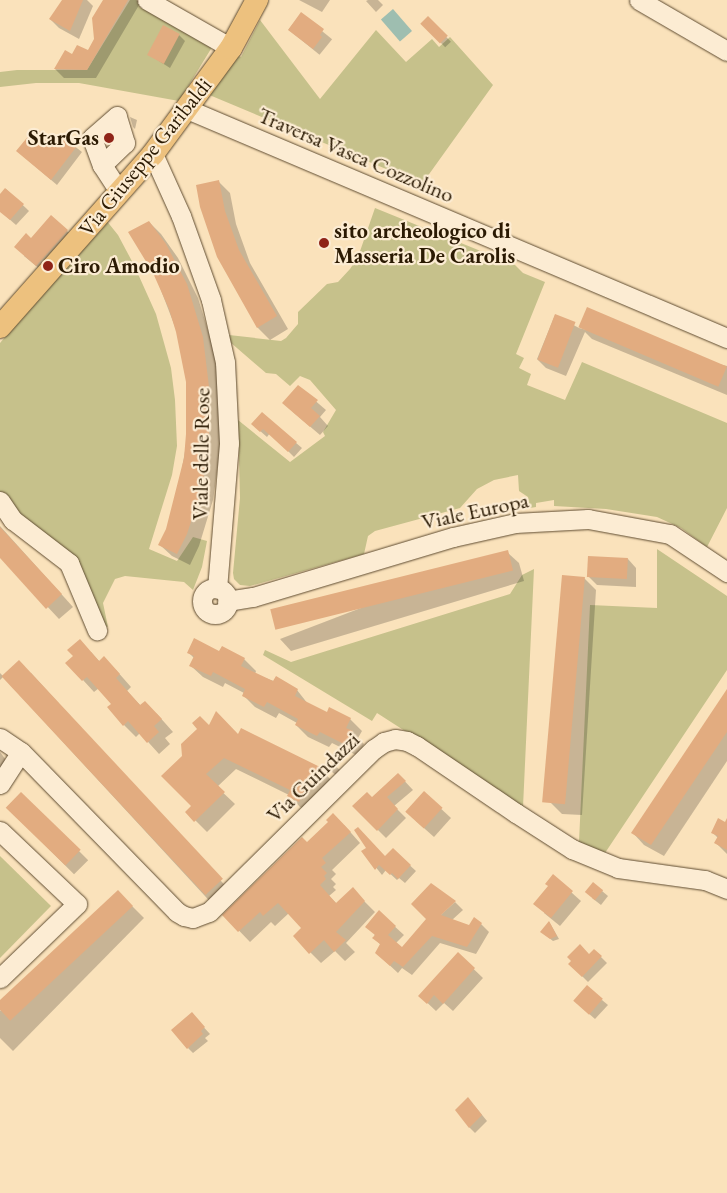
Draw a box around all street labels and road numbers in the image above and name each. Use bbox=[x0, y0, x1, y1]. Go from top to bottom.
street label: Via Giuseppe Garibaldi bbox=[73, 72, 217, 242]
street label: Traversa Vasca Cozzolino bbox=[254, 102, 458, 208]
street label: Viale delle Rose bbox=[187, 388, 215, 520]
street label: Viale Europa bbox=[419, 487, 531, 535]
street label: Via Guindazzi bbox=[261, 726, 365, 828]

